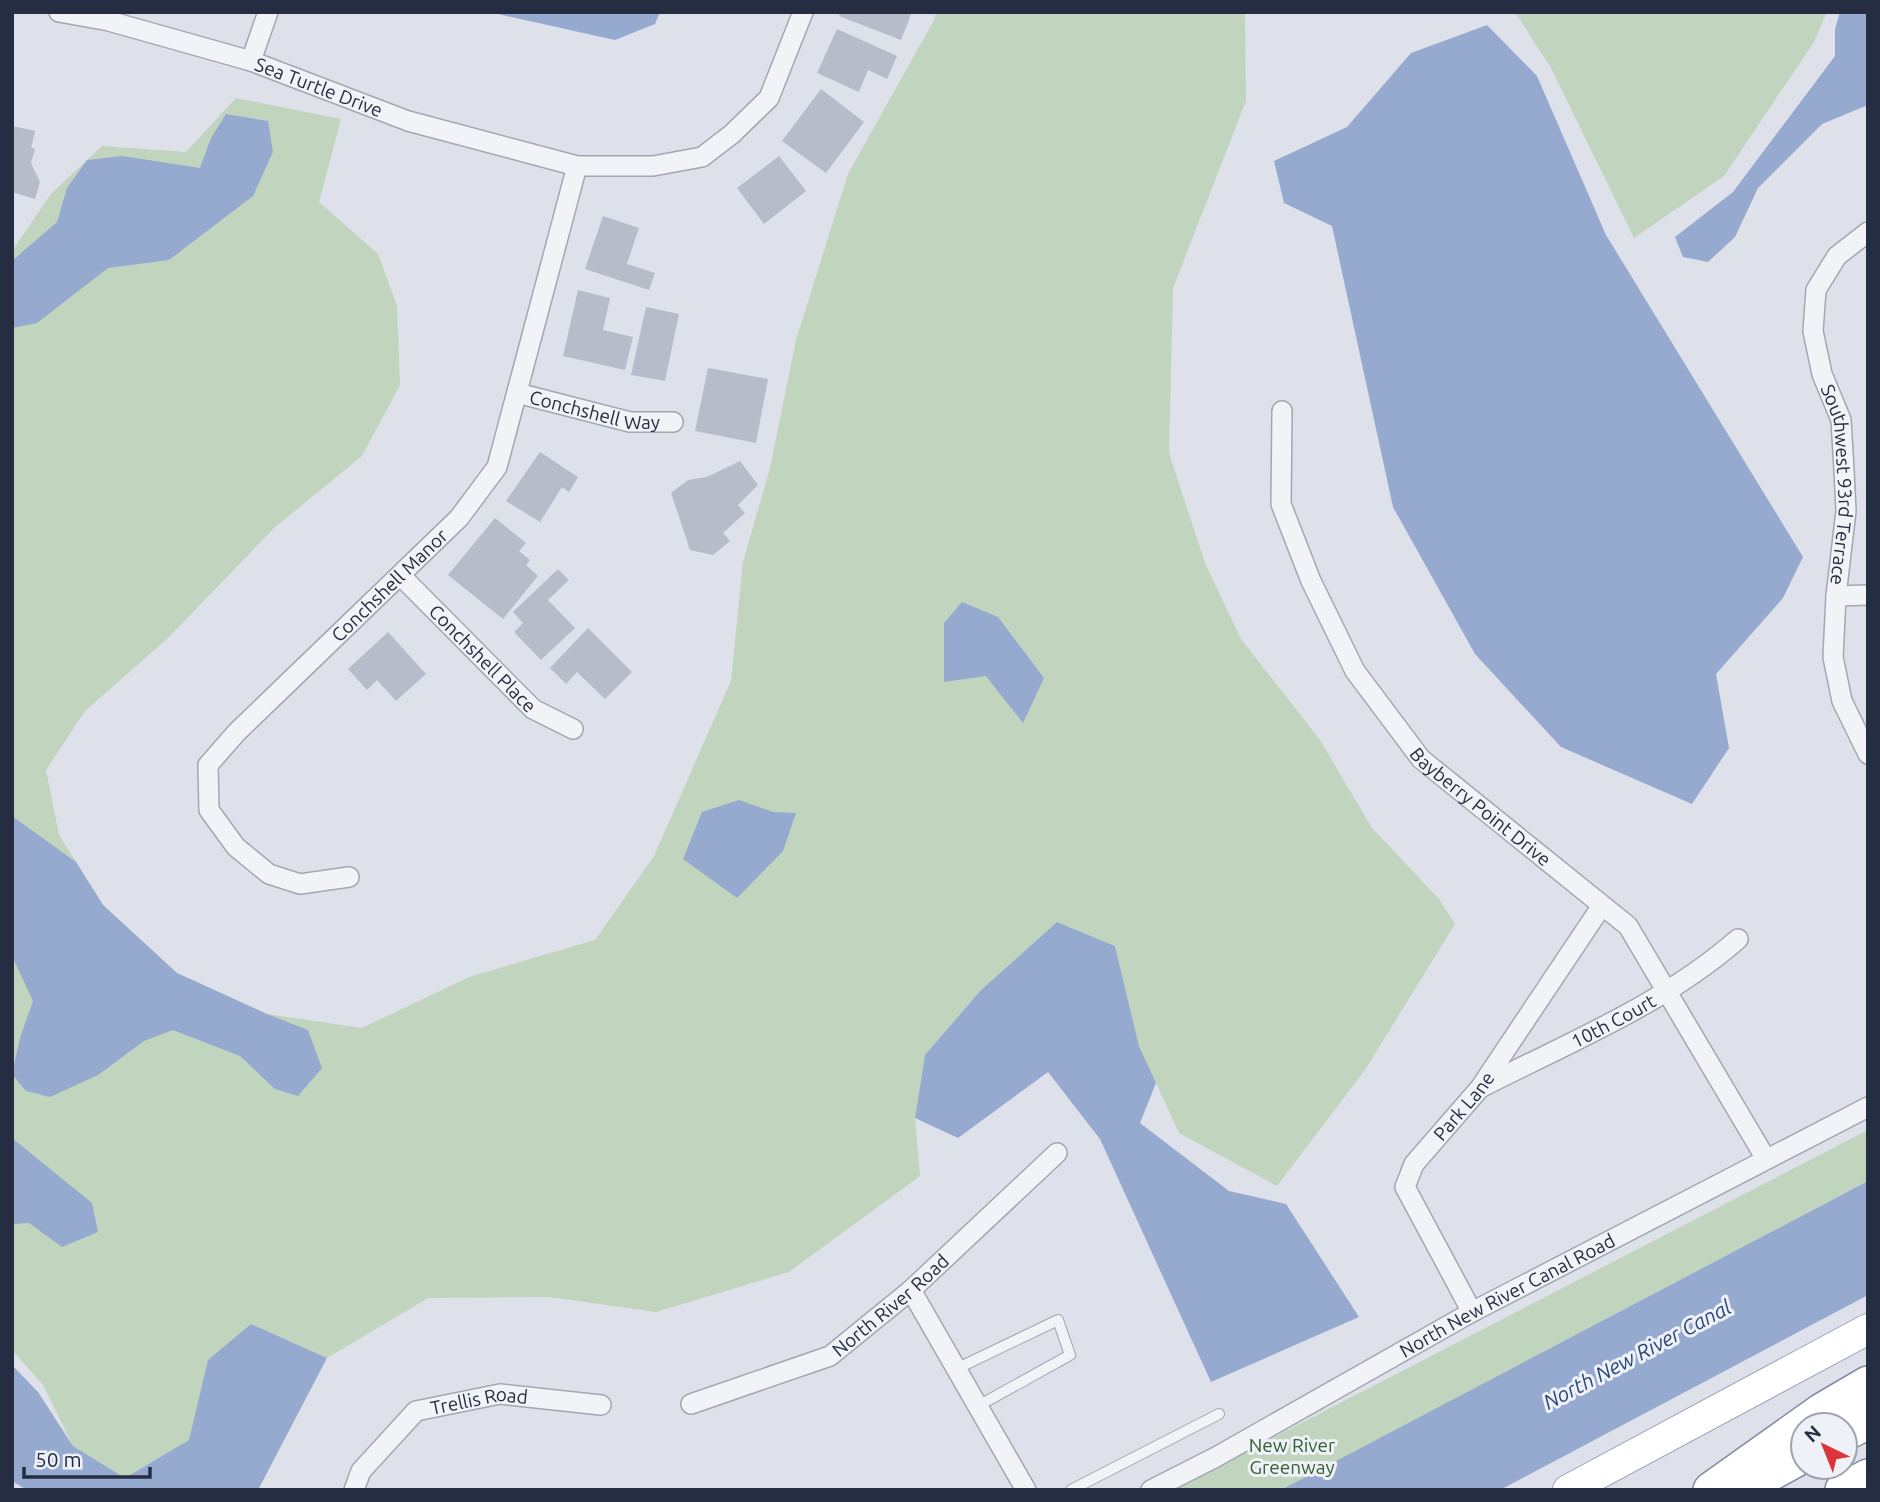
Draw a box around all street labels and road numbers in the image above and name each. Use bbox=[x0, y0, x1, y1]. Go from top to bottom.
street label: Sea Turtle Drive bbox=[252, 53, 386, 121]
street label: Southwest 93rd Terrace bbox=[1816, 381, 1857, 586]
street label: Conchshell Way bbox=[527, 386, 660, 433]
street label: Conchshell Manor bbox=[327, 524, 452, 646]
street label: Conchshell Place bbox=[425, 600, 541, 717]
street label: Bayberry Point Drive bbox=[1405, 743, 1556, 871]
street label: 10th Court bbox=[1568, 989, 1660, 1052]
street label: Park Lane bbox=[1429, 1067, 1499, 1145]
street label: North New River Canal Road bbox=[1396, 1229, 1619, 1362]
street label: North River Road bbox=[828, 1249, 953, 1361]
street label: Trellis Road bbox=[429, 1383, 529, 1419]

